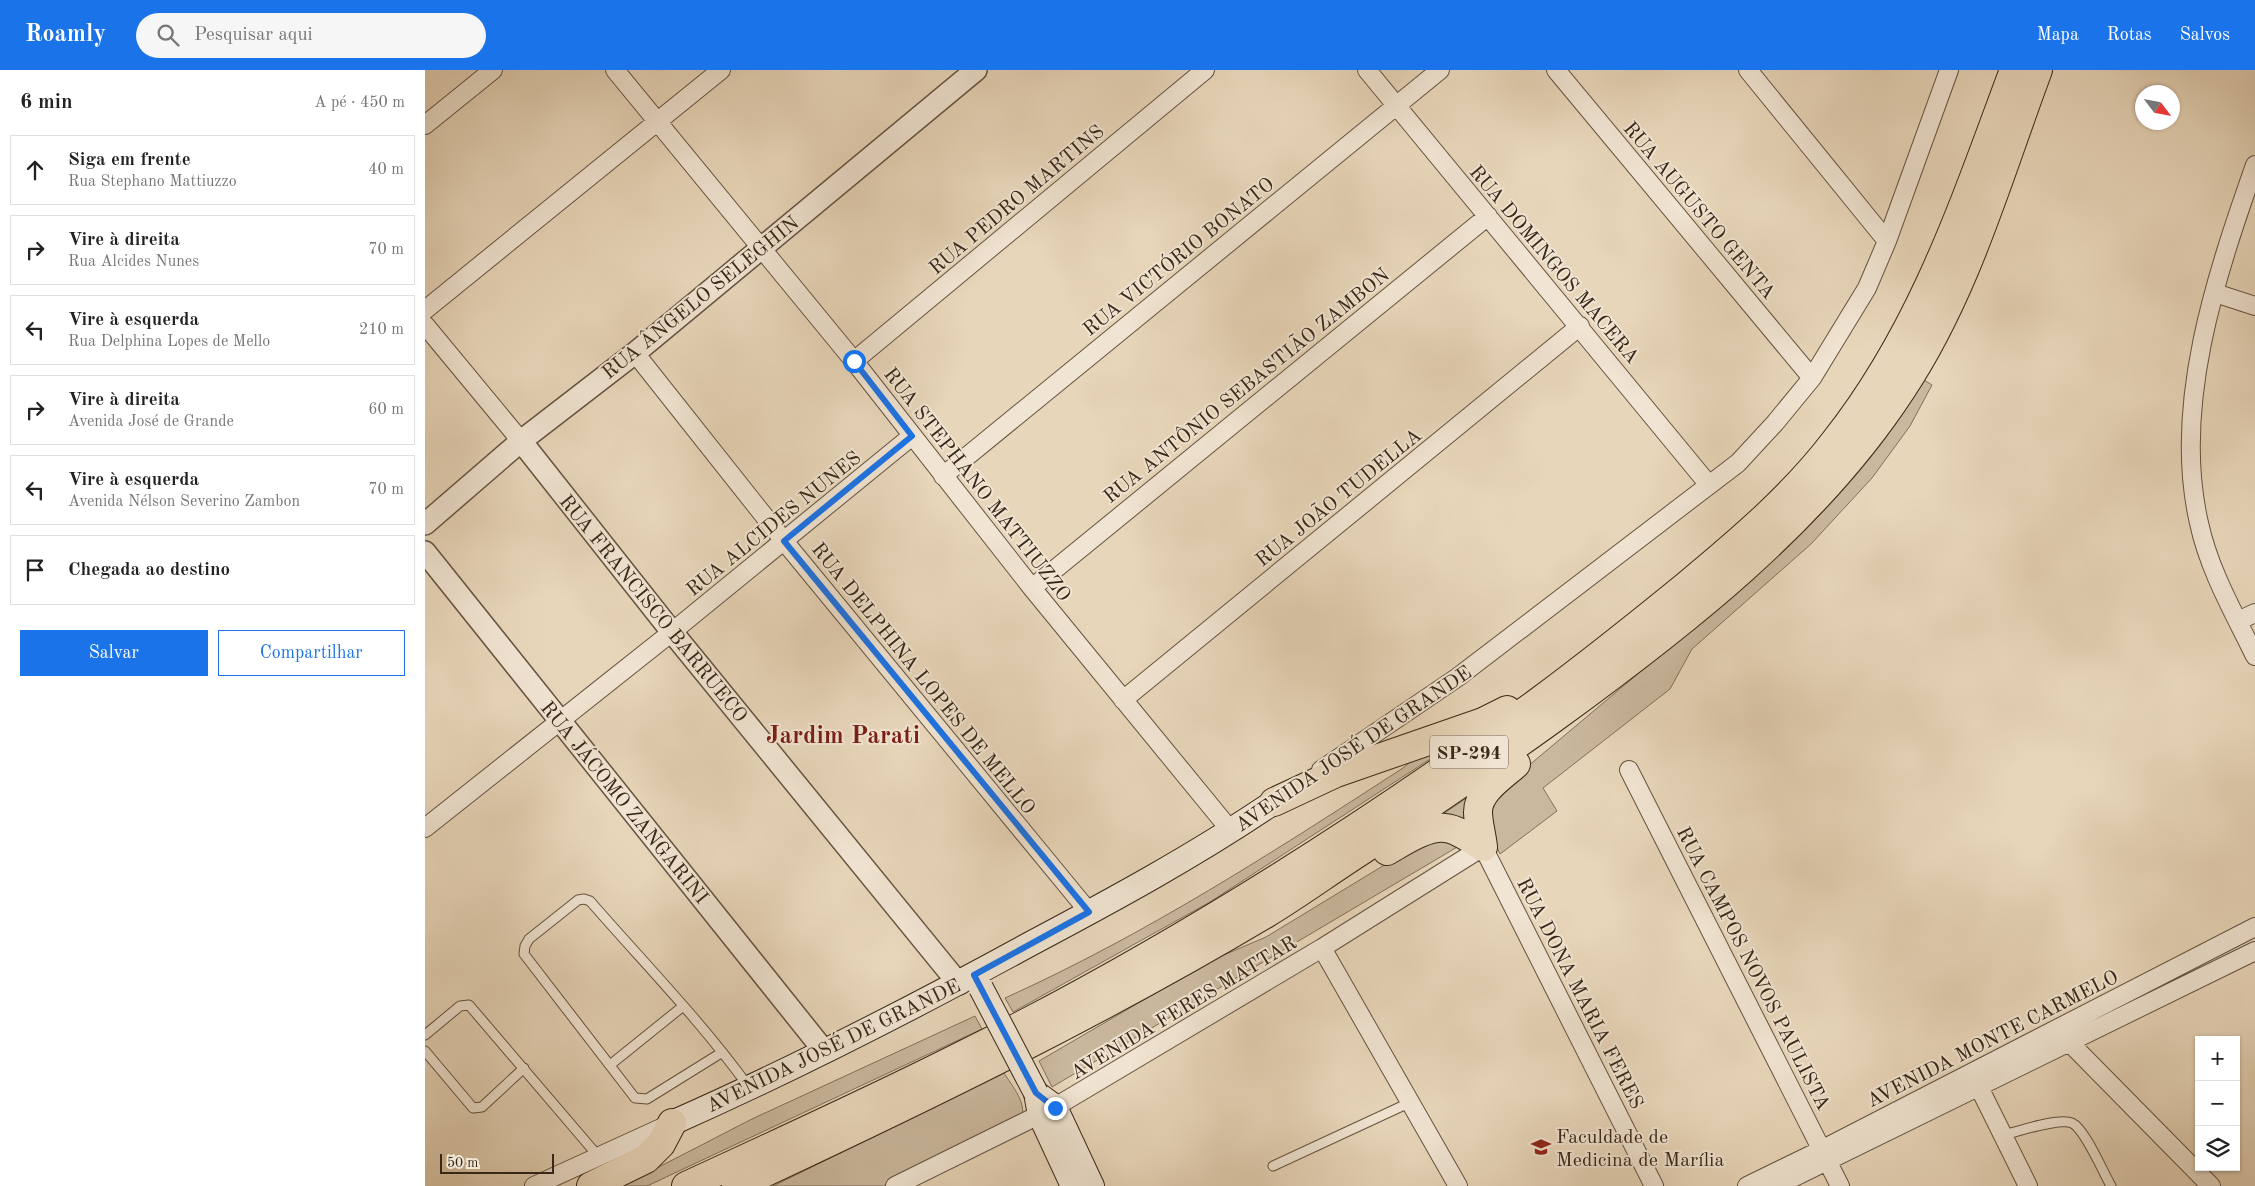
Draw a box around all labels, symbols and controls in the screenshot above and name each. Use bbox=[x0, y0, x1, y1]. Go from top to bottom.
search box bbox=[136, 13, 486, 58]
icon: search bbox=[154, 21, 182, 49]
text: Roamly bbox=[25, 23, 106, 47]
text: Pesquisar aqui bbox=[194, 26, 313, 45]
text: Mapa bbox=[2037, 26, 2079, 44]
text: Rotas bbox=[2107, 26, 2152, 44]
text: Salvos bbox=[2180, 26, 2230, 44]
north arrow bbox=[2135, 85, 2180, 130]
text: 6 min bbox=[20, 92, 73, 113]
text: A pé · 450 m bbox=[314, 95, 405, 111]
street label: RUA AUGUSTO GENTA bbox=[1619, 119, 1778, 304]
street label: RUA PEDRO MARTINS bbox=[926, 122, 1109, 279]
text: Siga em frente bbox=[68, 151, 191, 170]
icon: ahead bbox=[21, 156, 49, 184]
text: 40 m bbox=[368, 162, 404, 178]
street label: RUA DOMINGOS MACERA bbox=[1465, 162, 1642, 368]
street label: RUA VICTÓRIO BONATO bbox=[1077, 171, 1279, 341]
text: Rua Stephano Mattiuzzo bbox=[68, 174, 237, 190]
street label: RUA ÂNGELO SELEGHIN bbox=[597, 211, 803, 384]
text: Vire à direita bbox=[68, 231, 180, 250]
icon: right bbox=[21, 236, 49, 264]
text: 70 m bbox=[368, 242, 404, 258]
text: Rua Alcides Nunes bbox=[68, 254, 199, 270]
street label: RUA ANTÔNIO SEBASTIÃO ZAMBON bbox=[1099, 263, 1394, 508]
text: Vire à esquerda bbox=[68, 311, 199, 330]
icon: left bbox=[21, 316, 49, 344]
text: 210 m bbox=[359, 322, 404, 338]
text: Rua Delphina Lopes de Mello bbox=[68, 334, 270, 350]
route start bbox=[843, 350, 866, 373]
street label: RUA STEPHANO MATTIUZZO bbox=[879, 365, 1074, 606]
text: Vire à direita bbox=[68, 391, 180, 410]
icon: right bbox=[21, 396, 49, 424]
text: 60 m bbox=[368, 402, 404, 418]
text: Avenida José de Grande bbox=[68, 414, 234, 430]
street label: RUA JOÃO TUDELLA bbox=[1251, 423, 1426, 571]
street label: RUA ALCIDES NUNES bbox=[683, 448, 865, 601]
text: Vire à esquerda bbox=[68, 471, 199, 490]
icon: left bbox=[21, 476, 49, 504]
text: 70 m bbox=[368, 482, 404, 498]
street label: RUA FRANCISCO BARRUECO bbox=[555, 492, 750, 727]
text: Avenida Nélson Severino Zambon bbox=[68, 494, 300, 510]
street label: RUA DELPHINA LOPES DE MELLO bbox=[807, 540, 1038, 819]
icon: arrive bbox=[21, 556, 49, 584]
text: Chegada ao destino bbox=[68, 561, 230, 580]
button: Salvar bbox=[20, 630, 208, 676]
button: Compartilhar bbox=[218, 630, 405, 676]
street label: AVENIDA JOSÉ DE GRANDE bbox=[1231, 661, 1476, 836]
street label: RUA JÁCOMO ZANGARINI bbox=[536, 696, 714, 908]
district label: Jardim Parati bbox=[766, 724, 920, 749]
road number: SP-294 bbox=[1430, 736, 1508, 769]
street label: RUA CAMPOS NOVOS PAULISTA bbox=[1672, 824, 1833, 1114]
street label: RUA DONA MARIA FERES bbox=[1512, 875, 1646, 1113]
street label: AVENIDA FERES MATTAR bbox=[1067, 933, 1301, 1084]
street label: AVENIDA MONTE CARMELO bbox=[1864, 967, 2122, 1112]
street label: AVENIDA JOSÉ DE GRANDE bbox=[702, 974, 964, 1117]
map controls bbox=[2195, 1036, 2240, 1171]
button: + bbox=[2195, 1036, 2240, 1081]
button: − bbox=[2195, 1081, 2240, 1126]
route end bbox=[1044, 1097, 1067, 1120]
button: layers bbox=[2195, 1126, 2240, 1171]
place label: Faculdade de Medicina de Marília bbox=[1556, 1128, 1724, 1171]
school or university icon: Faculdade de Medicina de Marília bbox=[1530, 1136, 1552, 1158]
scale bar bbox=[440, 1151, 554, 1174]
text: 50 m bbox=[447, 1156, 478, 1170]

